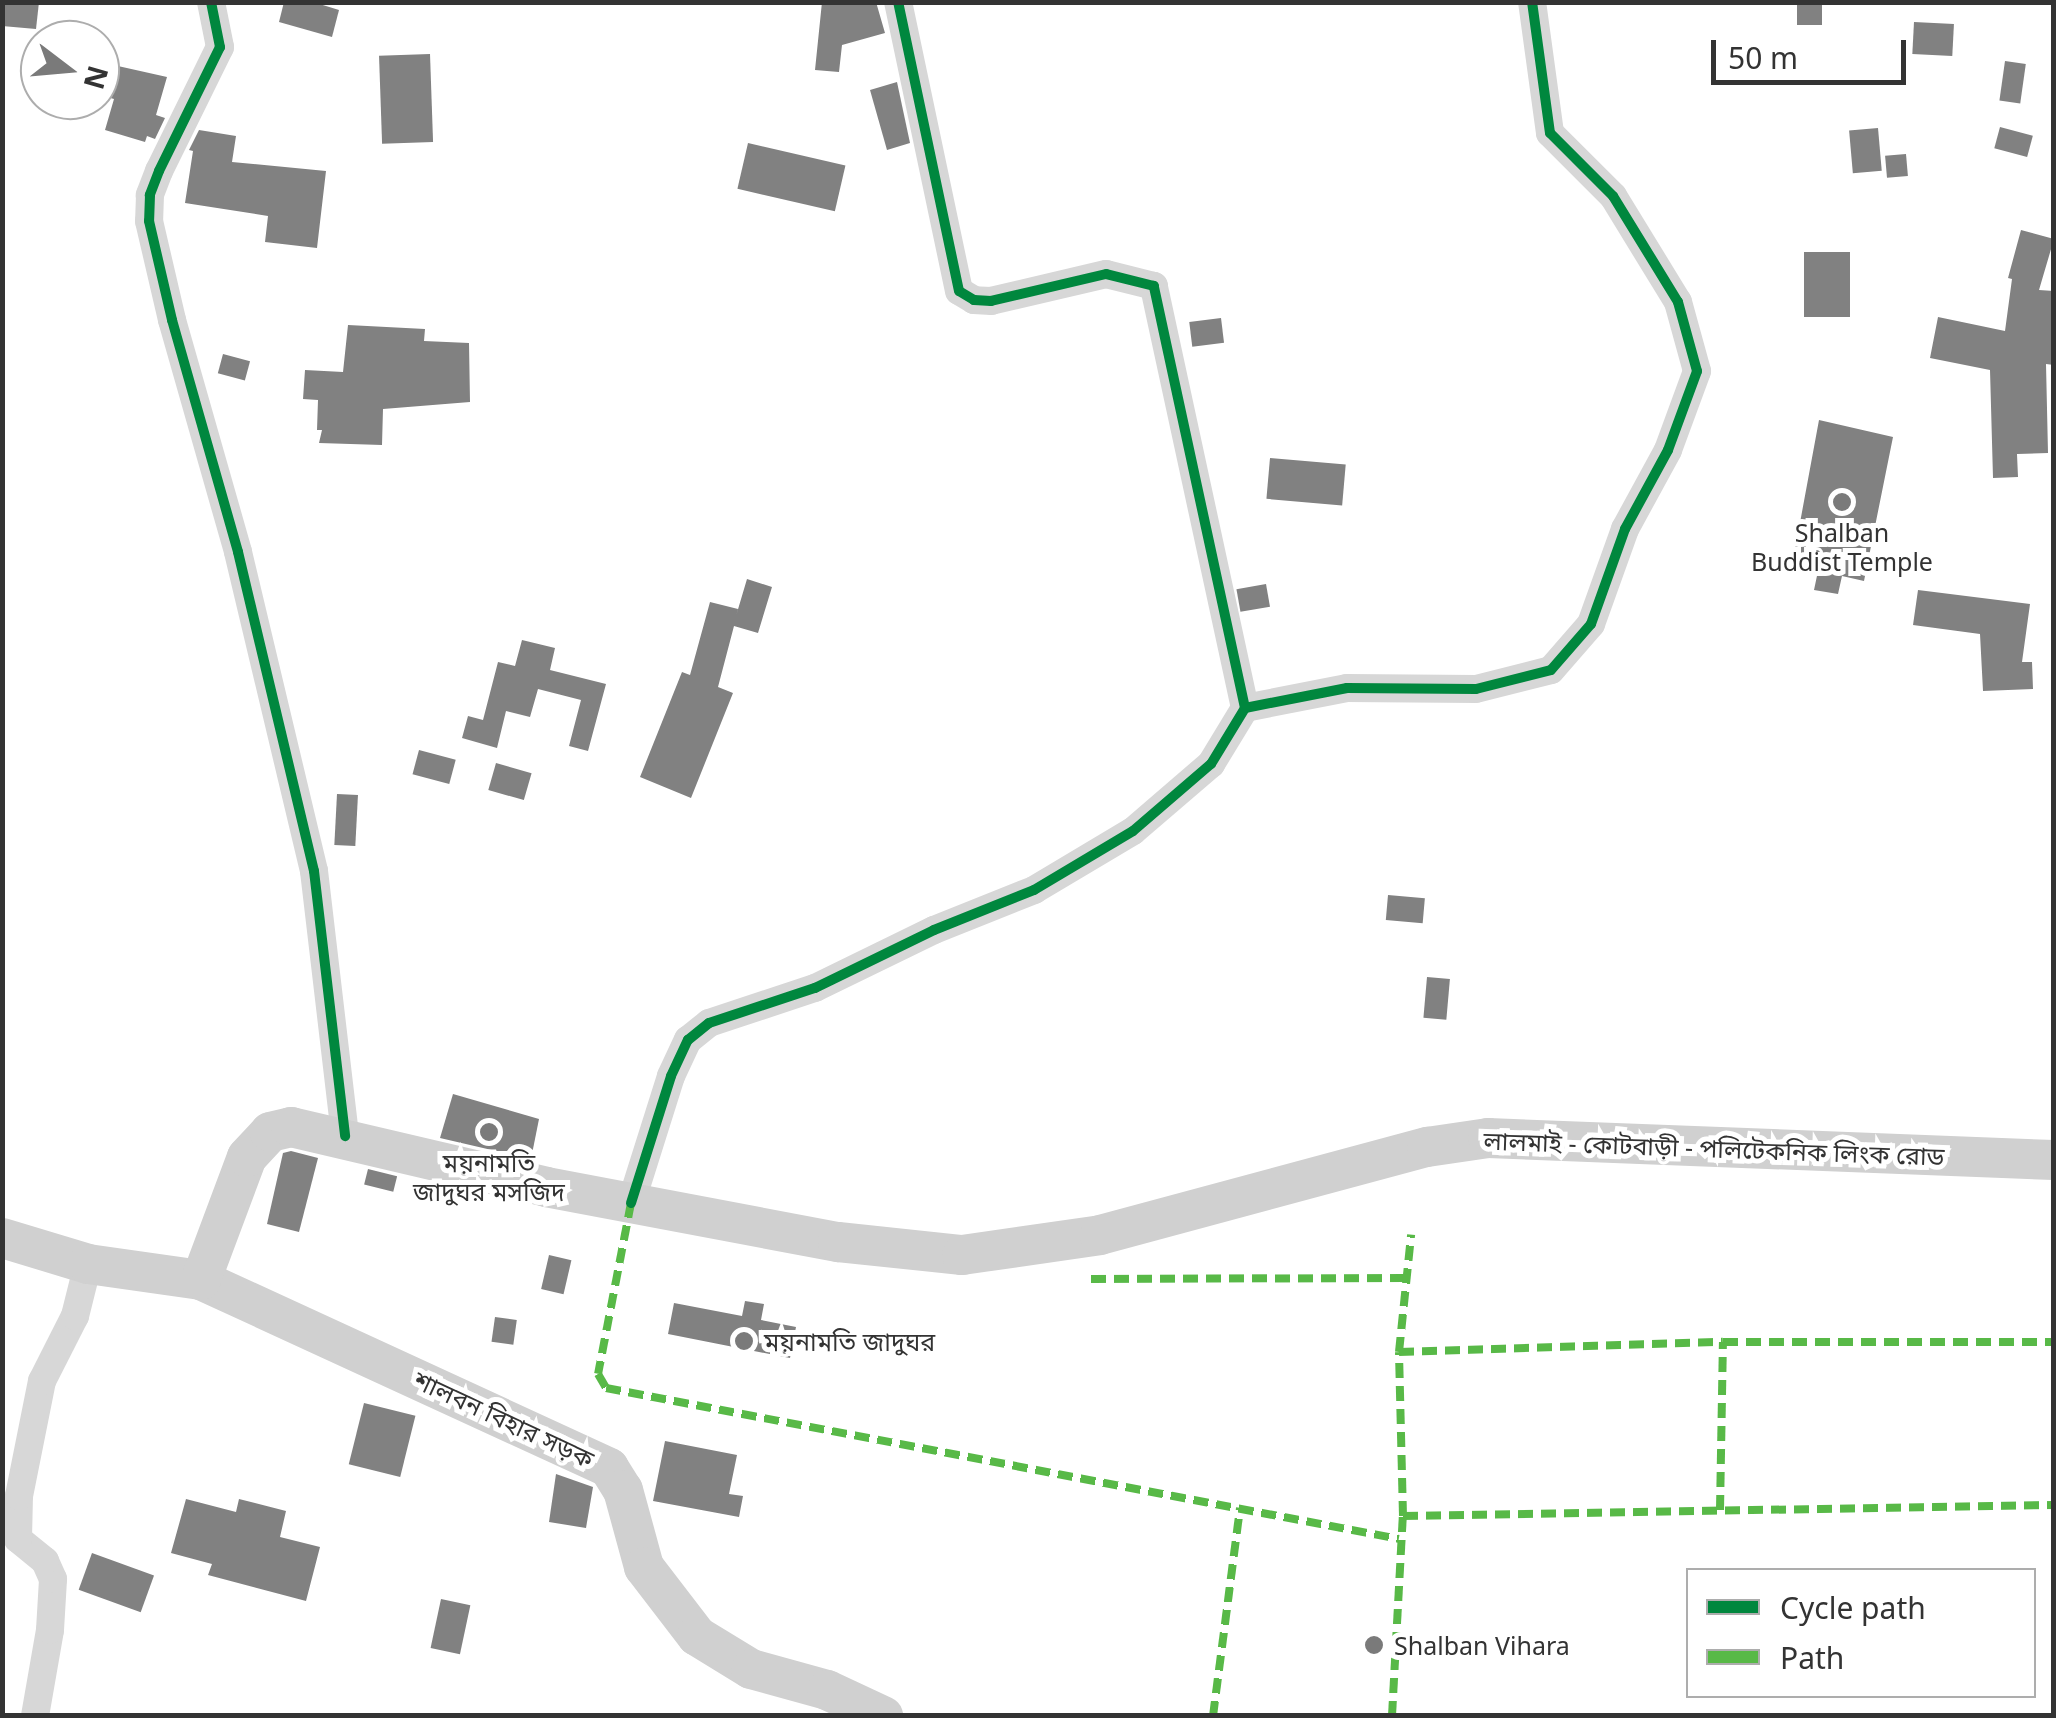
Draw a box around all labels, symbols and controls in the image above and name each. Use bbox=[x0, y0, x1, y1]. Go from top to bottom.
north arrow bbox=[20, 20, 120, 120]
scale bar bbox=[1716, 20, 1911, 82]
text: 50 m bbox=[1728, 37, 1798, 78]
text: N bbox=[76, 62, 118, 94]
marker: Shalban Buddist Temple bbox=[1831, 491, 1853, 513]
place label: Shalban Buddist Temple bbox=[1751, 518, 1933, 577]
marker: ময়নামতি জাদুঘর মসজিদ bbox=[478, 1121, 500, 1143]
street label: লালমাই - কোটবাড়ী - পলিটেকনিক লিংক রোড bbox=[1483, 1125, 1945, 1171]
place label: ময়নামতি জাদুঘর মসজিদ bbox=[413, 1148, 565, 1207]
place label: ময়নামতি জাদুঘর bbox=[764, 1326, 935, 1356]
marker: ময়নামতি জাদুঘর bbox=[733, 1330, 755, 1352]
street label: শালবন বিহার সড়ক bbox=[409, 1364, 599, 1474]
legend bbox=[1686, 1568, 2036, 1698]
text: Cycle path bbox=[1780, 1587, 1926, 1628]
place label: Shalban Vihara bbox=[1394, 1630, 1570, 1660]
marker: Shalban Vihara bbox=[1363, 1634, 1385, 1656]
text: Path bbox=[1780, 1637, 1844, 1678]

